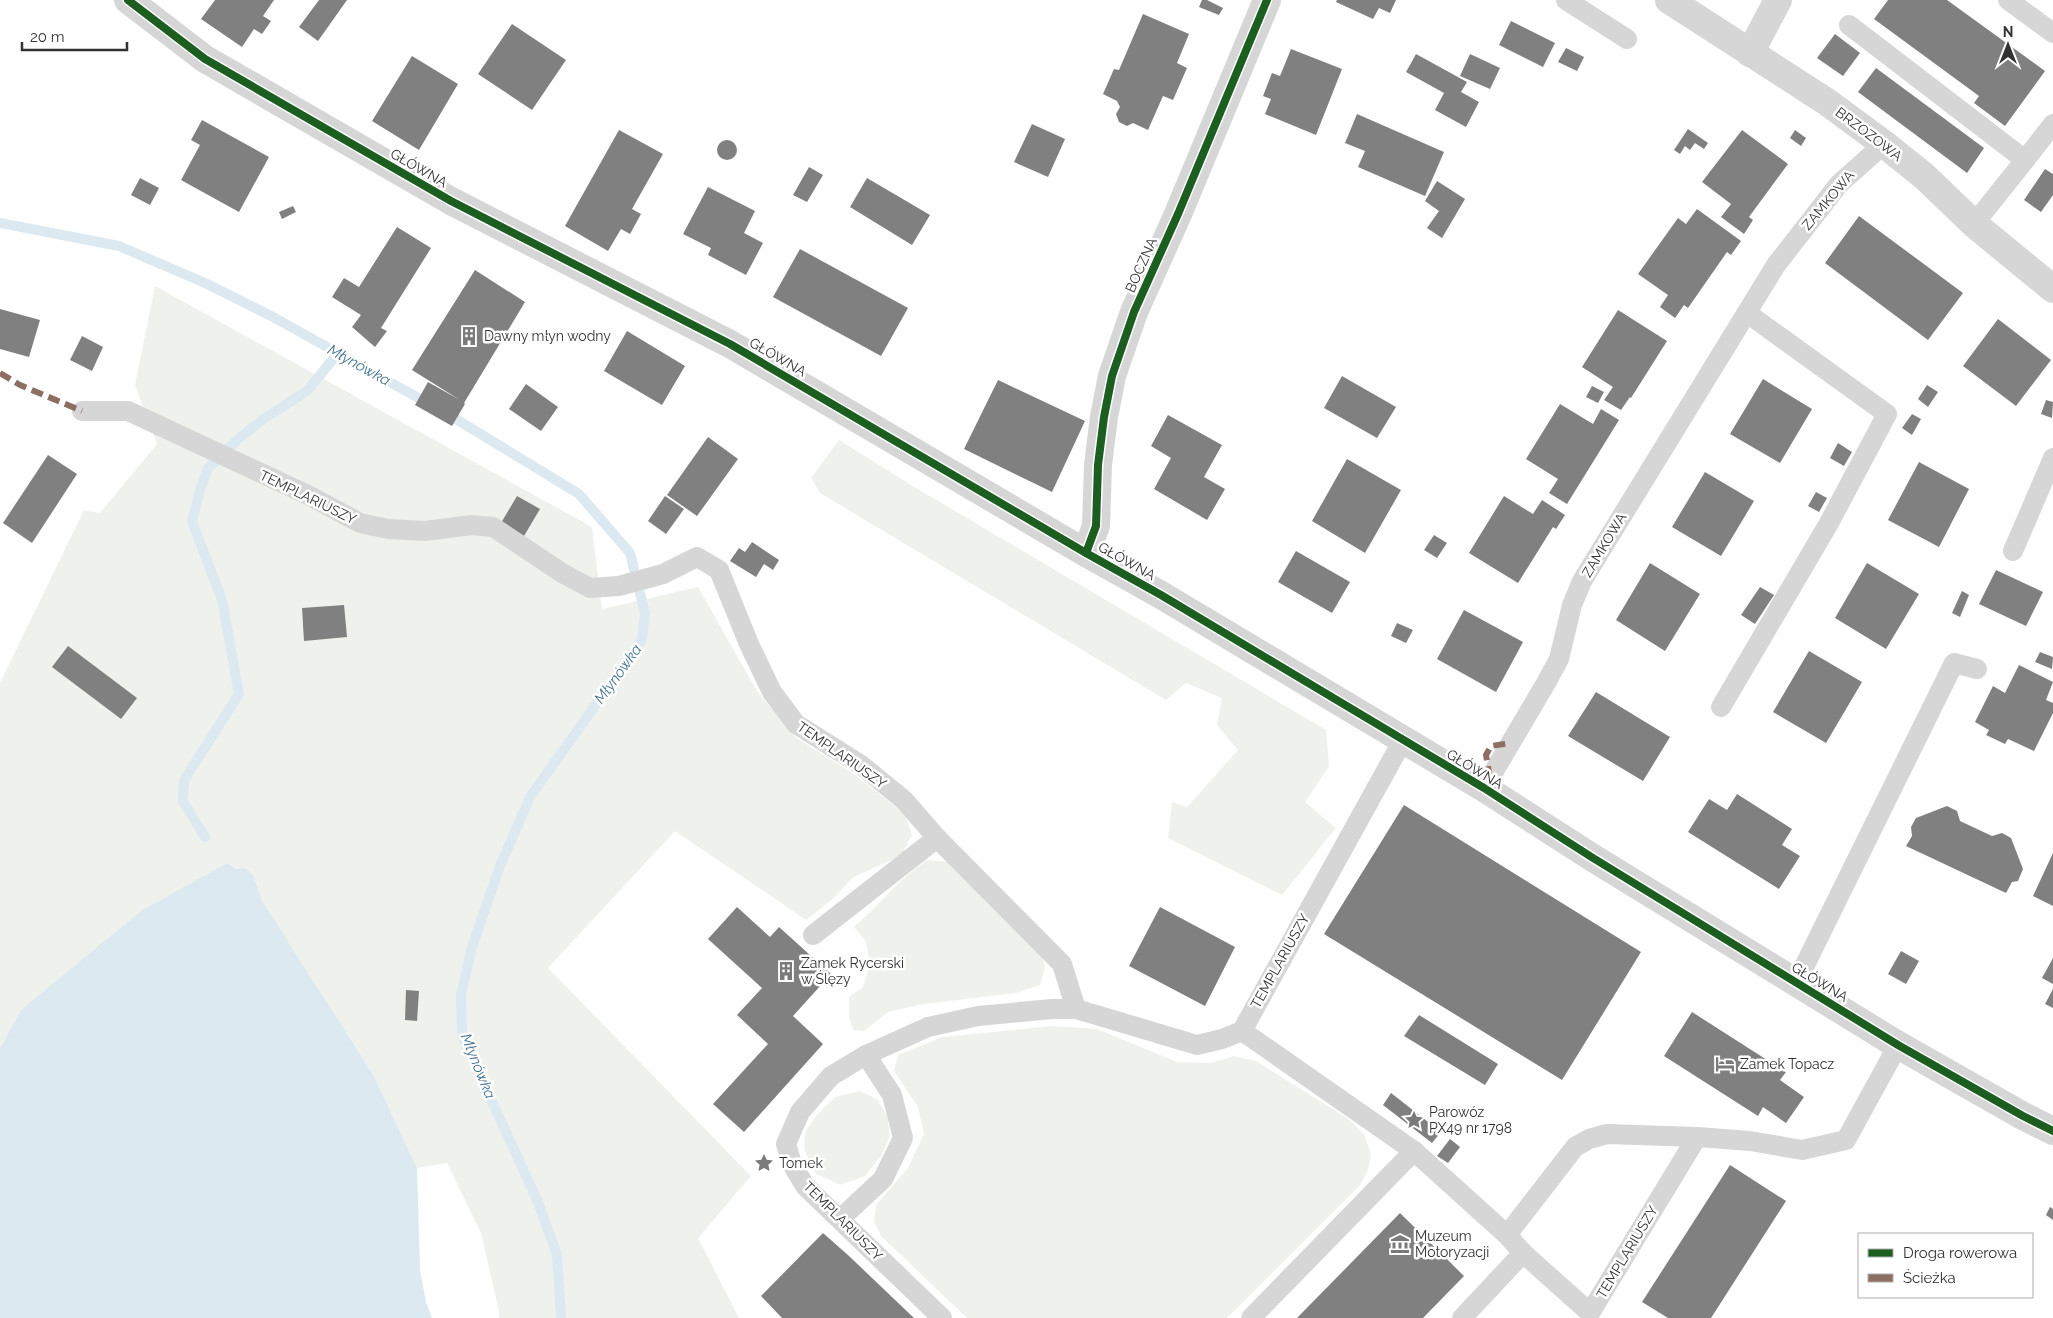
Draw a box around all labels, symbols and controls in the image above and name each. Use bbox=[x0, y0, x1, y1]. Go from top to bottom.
scale bar bbox=[22, 20, 128, 52]
north arrow bbox=[1983, 20, 2033, 70]
text: N bbox=[2003, 24, 2013, 40]
text: 20 m bbox=[30, 28, 65, 46]
street label: BRZOZOWA bbox=[1833, 104, 1906, 165]
street label: GŁÓWNA bbox=[388, 144, 451, 191]
street label: ZAMKOWA bbox=[1799, 167, 1858, 233]
street label: BOCZNA bbox=[1122, 235, 1160, 295]
building icon: Dawny młyn wodny bbox=[458, 325, 480, 347]
place label: Dawny młyn wodny bbox=[484, 328, 611, 344]
street label: GŁÓWNA bbox=[747, 333, 810, 380]
water label: Młynówka bbox=[324, 340, 394, 390]
street label: TEMPLARIUSZY bbox=[257, 467, 359, 527]
street label: ZAMKOWA bbox=[1578, 509, 1630, 580]
street label: GŁÓWNA bbox=[1096, 538, 1159, 584]
water label: Młynówka bbox=[590, 641, 646, 707]
street label: TEMPLARIUSZY bbox=[794, 718, 890, 792]
street label: GŁÓWNA bbox=[1444, 745, 1507, 792]
street label: TEMPLARIUSZY bbox=[1247, 911, 1313, 1011]
place label: Zamek Rycerski w Ślęzy bbox=[801, 955, 904, 987]
street label: GŁÓWNA bbox=[1789, 958, 1852, 1005]
building icon: Zamek Rycerski w Ślęzy bbox=[775, 960, 797, 982]
water label: Młynówka bbox=[457, 1031, 499, 1101]
hotel icon: Zamek Topacz bbox=[1714, 1053, 1736, 1075]
place label: Zamek Topacz bbox=[1740, 1056, 1834, 1072]
place label: Parowóz PX49 nr 1798 bbox=[1429, 1104, 1512, 1136]
place icon: Parowóz PX49 nr 1798 bbox=[1403, 1109, 1425, 1131]
place icon: Tomek bbox=[753, 1152, 775, 1174]
place label: Tomek bbox=[779, 1155, 823, 1171]
street label: TEMPLARIUSZY bbox=[800, 1178, 886, 1264]
street label: TEMPLARIUSZY bbox=[1593, 1203, 1661, 1301]
place label: Muzeum Motoryzacji bbox=[1415, 1228, 1489, 1260]
museum icon: Muzeum Motoryzacji bbox=[1389, 1233, 1411, 1255]
legend bbox=[1858, 1233, 2033, 1298]
text: Droga rowerowa bbox=[1903, 1244, 2017, 1262]
text: Ścieżka bbox=[1903, 1269, 1956, 1287]

